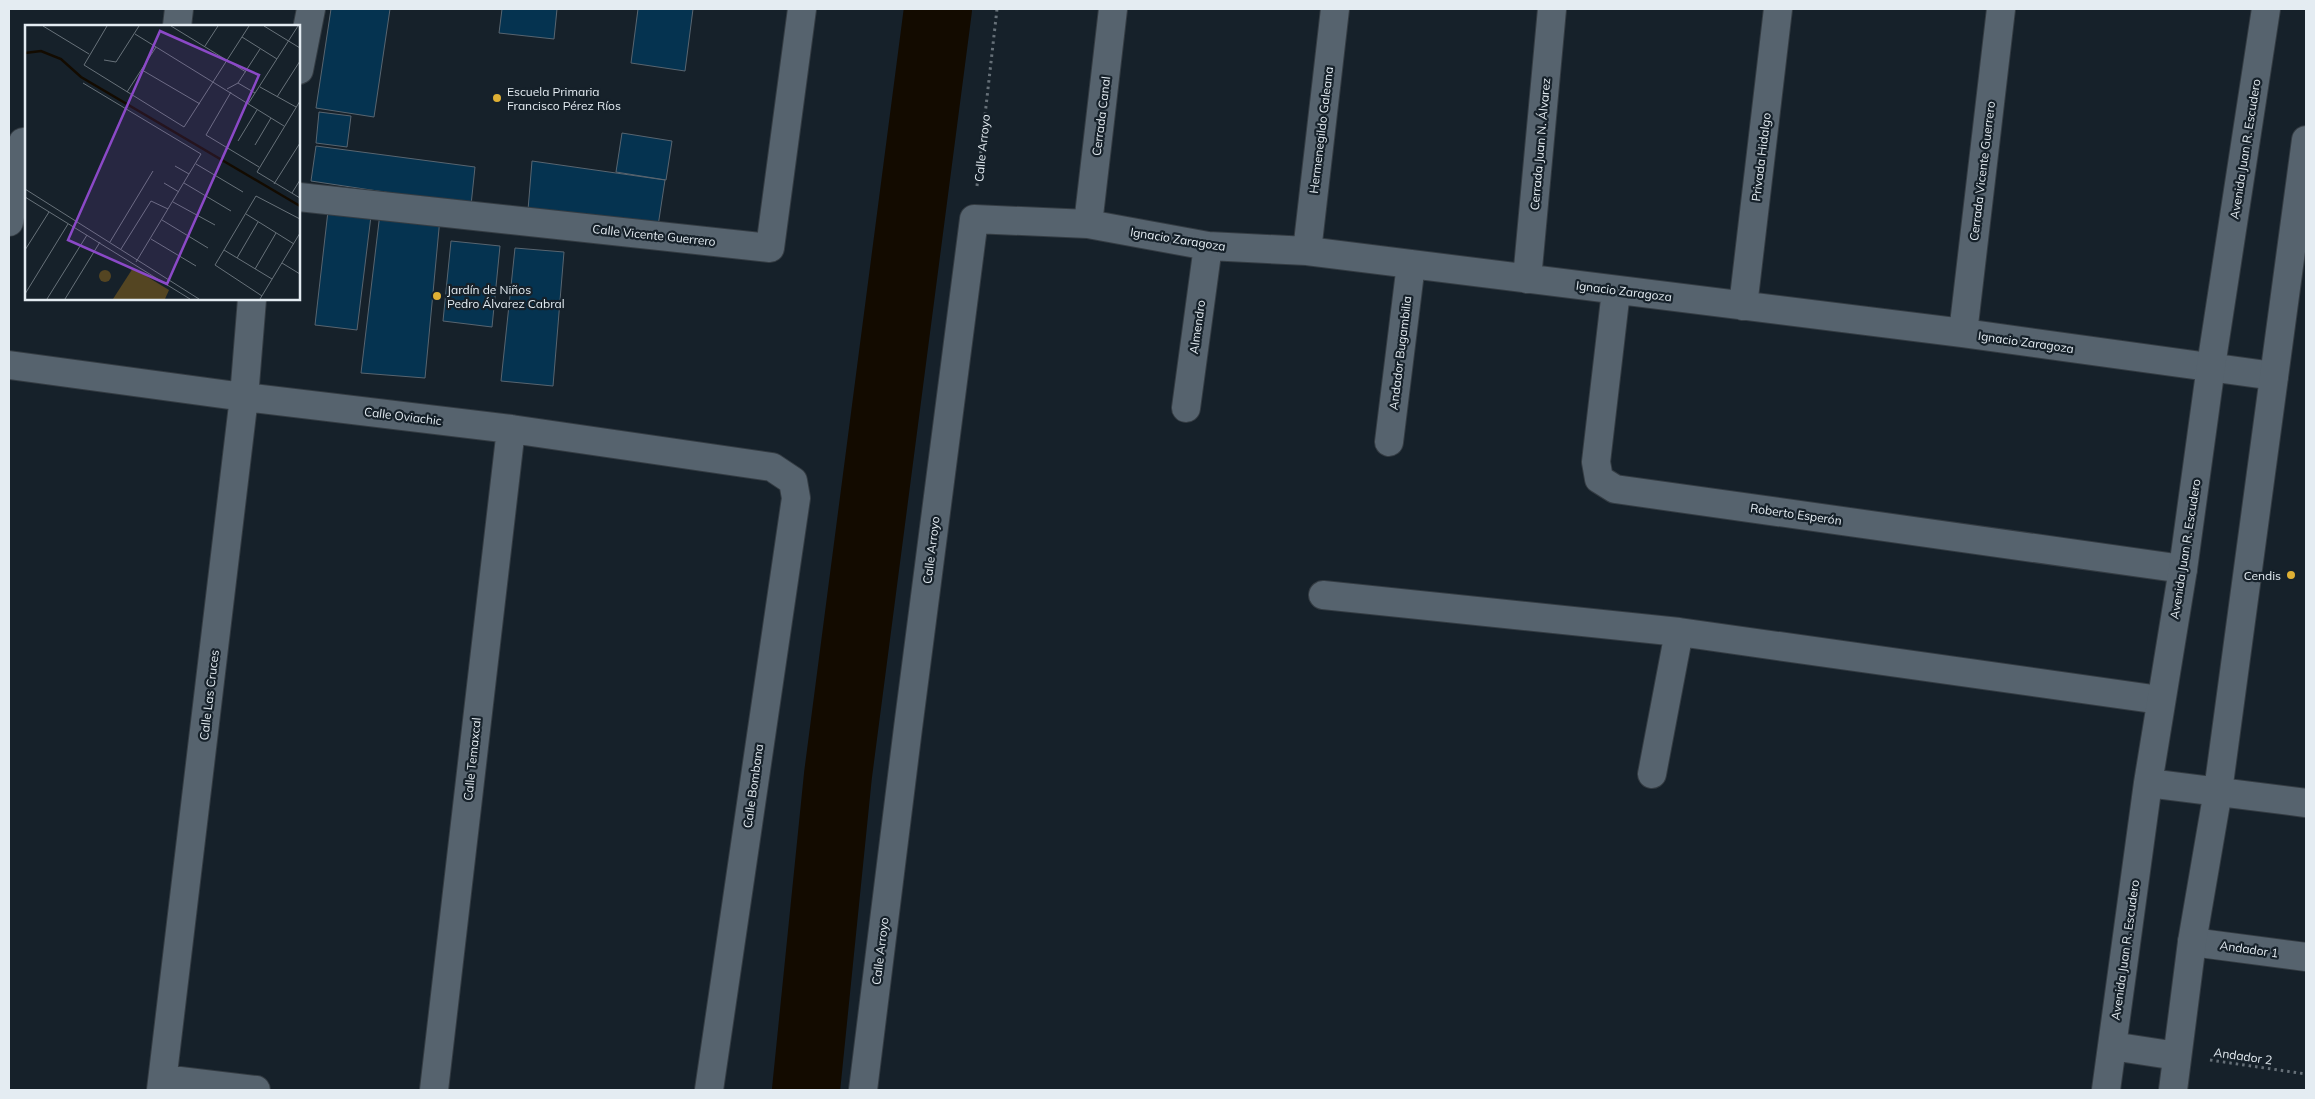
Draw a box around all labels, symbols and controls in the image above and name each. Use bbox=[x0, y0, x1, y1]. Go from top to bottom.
inset map bbox=[25, 25, 300, 300]
street label: Hermenegildo Galeana bbox=[1306, 66, 1336, 194]
street label: Cerrada Canal bbox=[1089, 75, 1113, 157]
street label: Cerrada Juan N. Álvarez bbox=[1527, 77, 1553, 211]
street label: Avenida Juan R. Escudero bbox=[2226, 78, 2264, 220]
place label: Escuela Primaria Francisco Pérez Ríos bbox=[507, 84, 621, 113]
marker: Escuela Primaria Francisco Pérez Ríos bbox=[491, 92, 503, 104]
street label: Cerrada Vicente Guerrero bbox=[1966, 100, 1998, 242]
street label: Privada Hidalgo bbox=[1748, 112, 1774, 202]
street label: Calle Arroyo bbox=[971, 113, 993, 183]
street label: Calle Vicente Guerrero bbox=[592, 221, 716, 249]
street label: Ignacio Zaragoza bbox=[1129, 224, 1227, 254]
street label: Ignacio Zaragoza bbox=[1575, 278, 1673, 304]
place label: Jardín de Niños Pedro Álvarez Cabral bbox=[447, 282, 565, 311]
marker: Jardín de Niños Pedro Álvarez Cabral bbox=[431, 290, 443, 302]
street label: Andador Bugambilia bbox=[1386, 295, 1414, 411]
street label: Almendro bbox=[1186, 299, 1208, 355]
street label: Ignacio Zaragoza bbox=[1977, 328, 2075, 356]
street label: Calle Oviachic bbox=[363, 404, 443, 428]
street label: Avenida Juan R. Escudero bbox=[2166, 478, 2204, 620]
street label: Roberto Esperón bbox=[1749, 500, 1843, 528]
street label: Calle Arroyo bbox=[919, 515, 943, 585]
place label: Cendis bbox=[2244, 568, 2281, 583]
marker: Cendis bbox=[2285, 569, 2297, 581]
street label: Calle Las Cruces bbox=[196, 649, 222, 741]
street label: Calle Temaxcal bbox=[460, 717, 484, 801]
street label: Calle Bombana bbox=[740, 743, 766, 829]
street label: Avenida Juan R. Escudero bbox=[2108, 879, 2142, 1021]
street label: Calle Arroyo bbox=[868, 916, 892, 986]
street label: Andador 1 bbox=[2219, 937, 2279, 961]
street label: Andador 2 bbox=[2213, 1044, 2273, 1068]

